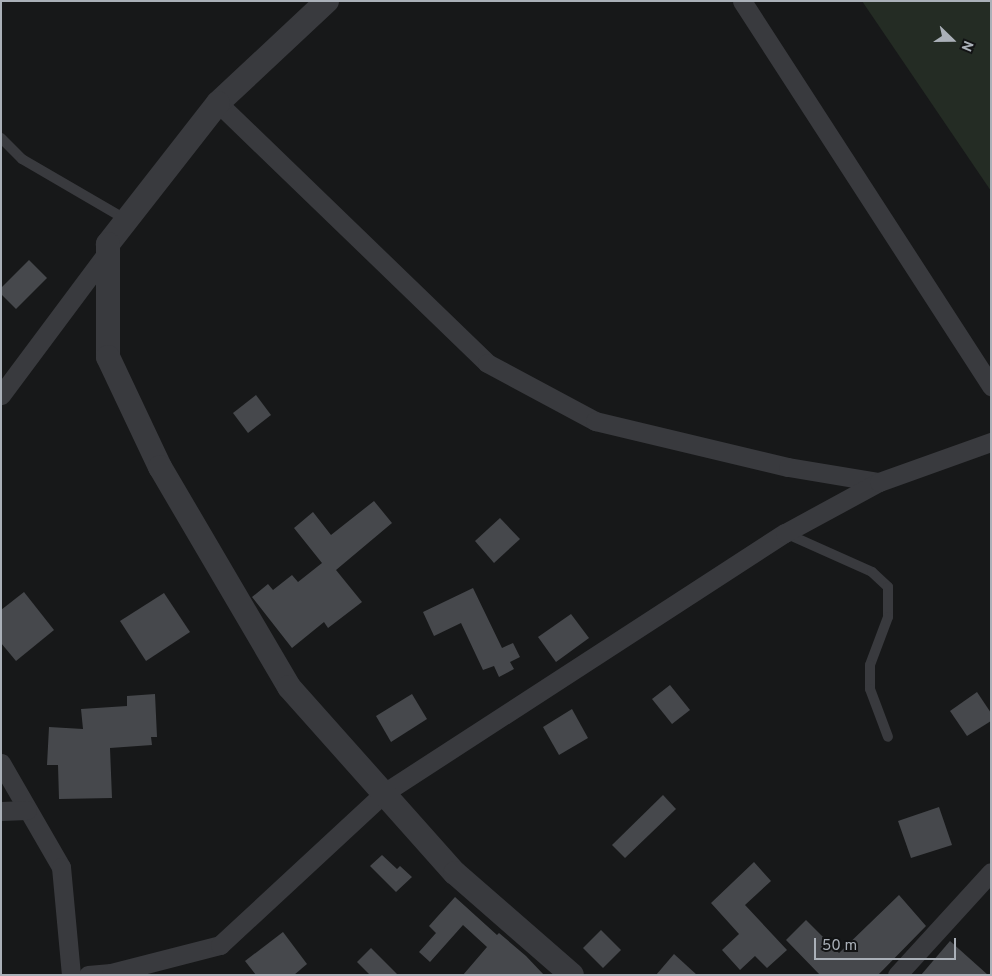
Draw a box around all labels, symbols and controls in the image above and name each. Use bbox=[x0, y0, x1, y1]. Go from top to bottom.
north arrow bbox=[927, 15, 977, 65]
text: N bbox=[957, 38, 976, 54]
scale bar bbox=[817, 928, 960, 960]
text: 50 m bbox=[822, 937, 857, 956]

